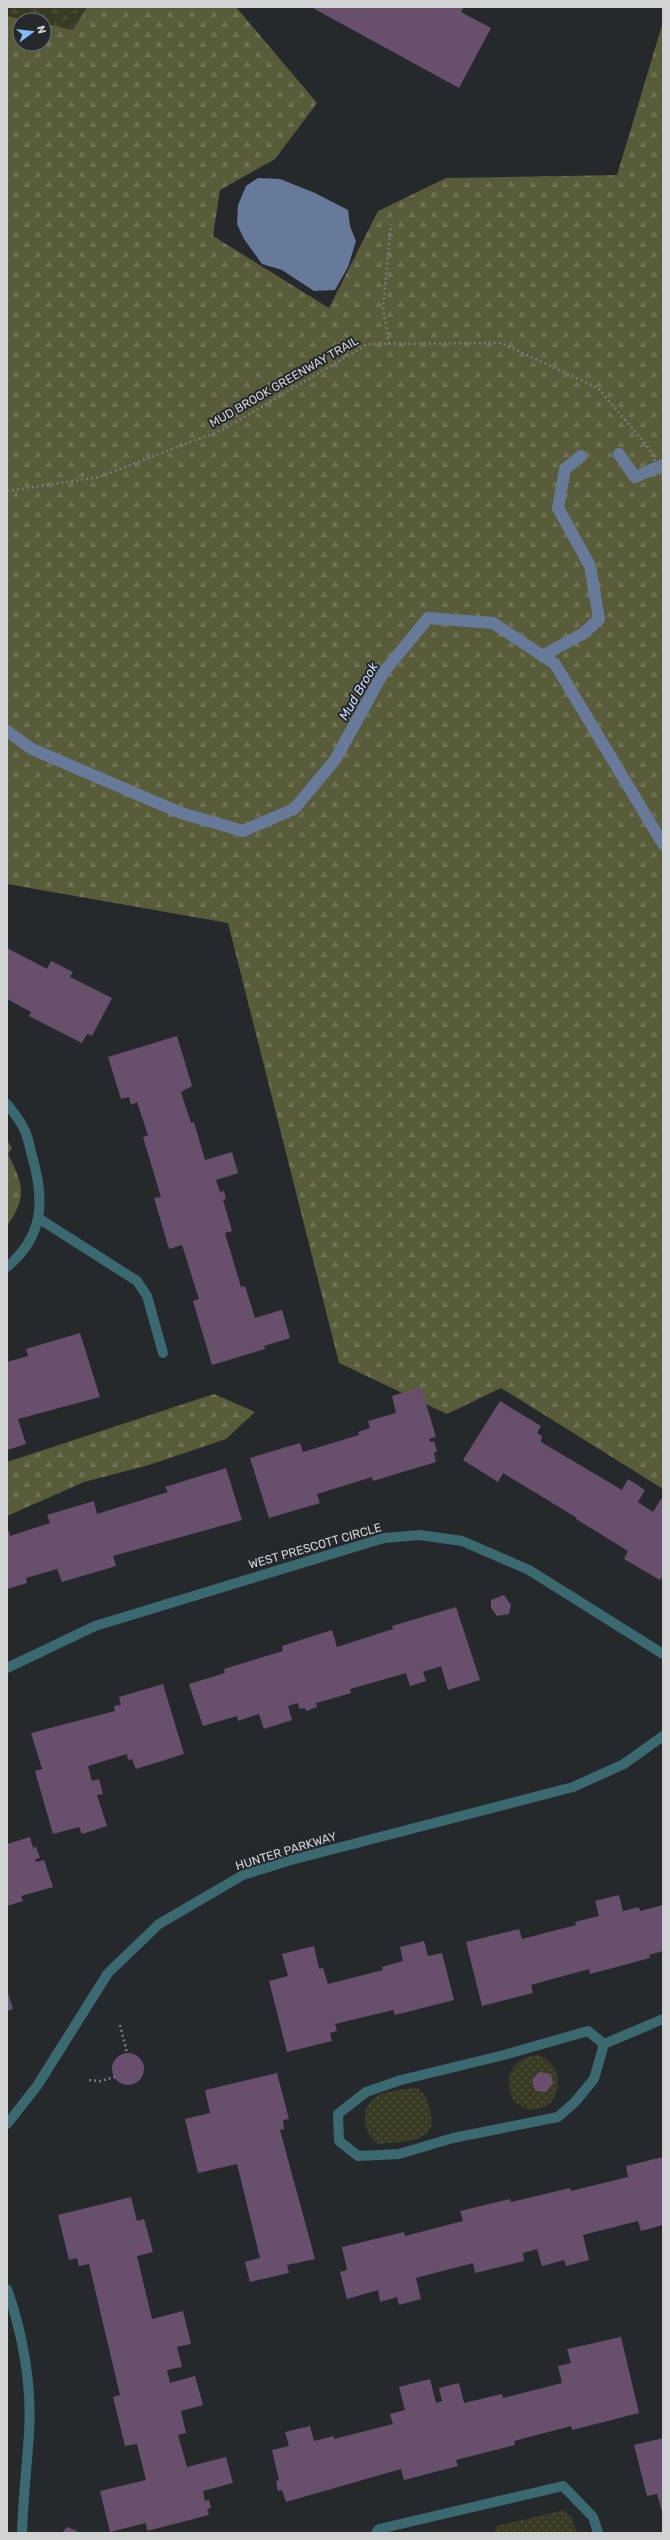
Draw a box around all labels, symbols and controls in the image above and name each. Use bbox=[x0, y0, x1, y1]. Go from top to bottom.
north arrow bbox=[12, 12, 52, 52]
text: N bbox=[34, 24, 49, 35]
street label: MUD BROOK GREENWAY TRAIL bbox=[207, 333, 361, 430]
water label: Mud Brook bbox=[336, 659, 381, 723]
street label: WEST PRESCOTT CIRCLE bbox=[247, 1520, 383, 1572]
street label: HUNTER PARKWAY bbox=[234, 1829, 338, 1873]

